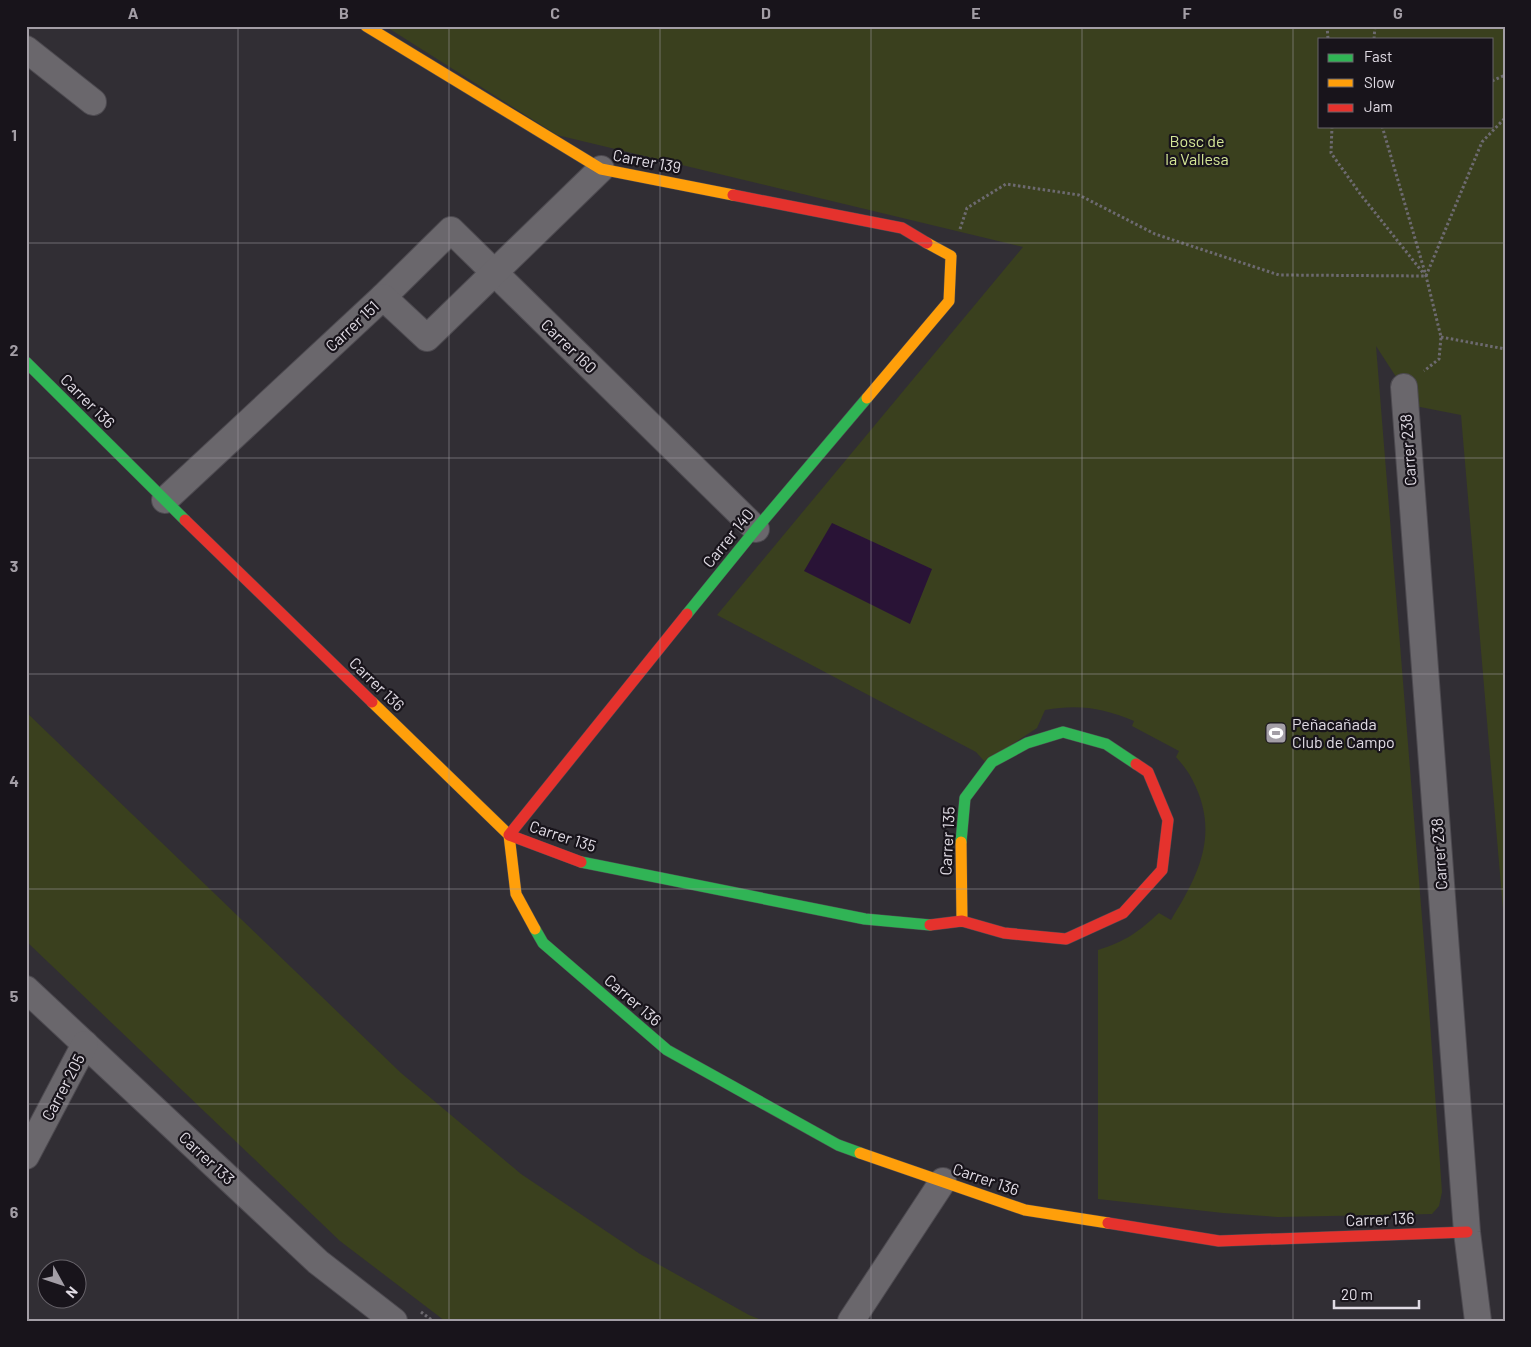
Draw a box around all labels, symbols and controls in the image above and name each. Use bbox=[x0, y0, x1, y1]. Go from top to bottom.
text: A bbox=[128, 3, 139, 22]
text: B bbox=[339, 3, 349, 22]
text: C bbox=[550, 3, 560, 22]
text: D bbox=[761, 3, 771, 22]
text: E bbox=[971, 3, 981, 22]
text: F bbox=[1183, 3, 1192, 22]
text: G bbox=[1393, 3, 1403, 22]
legend bbox=[1318, 38, 1494, 128]
text: Fast bbox=[1364, 47, 1392, 65]
text: Slow bbox=[1364, 73, 1395, 91]
text: Jam bbox=[1364, 97, 1393, 115]
text: 1 bbox=[11, 125, 17, 144]
park label: Bosc de la Vallesa bbox=[1165, 131, 1229, 168]
street label: Carrer 139 bbox=[611, 145, 683, 176]
street label: Carrer 151 bbox=[321, 296, 382, 355]
street label: Carrer 160 bbox=[538, 315, 601, 377]
text: 2 bbox=[10, 340, 19, 359]
street label: Carrer 136 bbox=[57, 370, 119, 432]
street label: Carrer 238 bbox=[1396, 413, 1419, 487]
street label: Carrer 140 bbox=[698, 504, 757, 571]
text: 3 bbox=[10, 556, 18, 575]
street label: Carrer 136 bbox=[346, 653, 409, 714]
place label: Peñacañada Club de Campo bbox=[1292, 714, 1395, 751]
sports icon: Peñacañada Club de Campo bbox=[1264, 721, 1288, 745]
text: 4 bbox=[9, 771, 19, 790]
street label: Carrer 135 bbox=[935, 806, 958, 876]
street label: Carrer 135 bbox=[527, 816, 599, 855]
street label: Carrer 238 bbox=[1427, 817, 1450, 891]
street label: Carrer 136 bbox=[601, 970, 666, 1029]
text: 5 bbox=[10, 986, 19, 1005]
street label: Carrer 205 bbox=[37, 1050, 88, 1123]
street label: Carrer 133 bbox=[176, 1127, 239, 1188]
street label: Carrer 136 bbox=[950, 1158, 1022, 1199]
text: 6 bbox=[10, 1202, 19, 1221]
street label: Carrer 136 bbox=[1345, 1208, 1415, 1229]
north arrow bbox=[38, 1260, 88, 1310]
scale bar bbox=[1334, 1277, 1418, 1309]
text: N bbox=[63, 1284, 82, 1302]
text: 20 m bbox=[1341, 1285, 1373, 1303]

